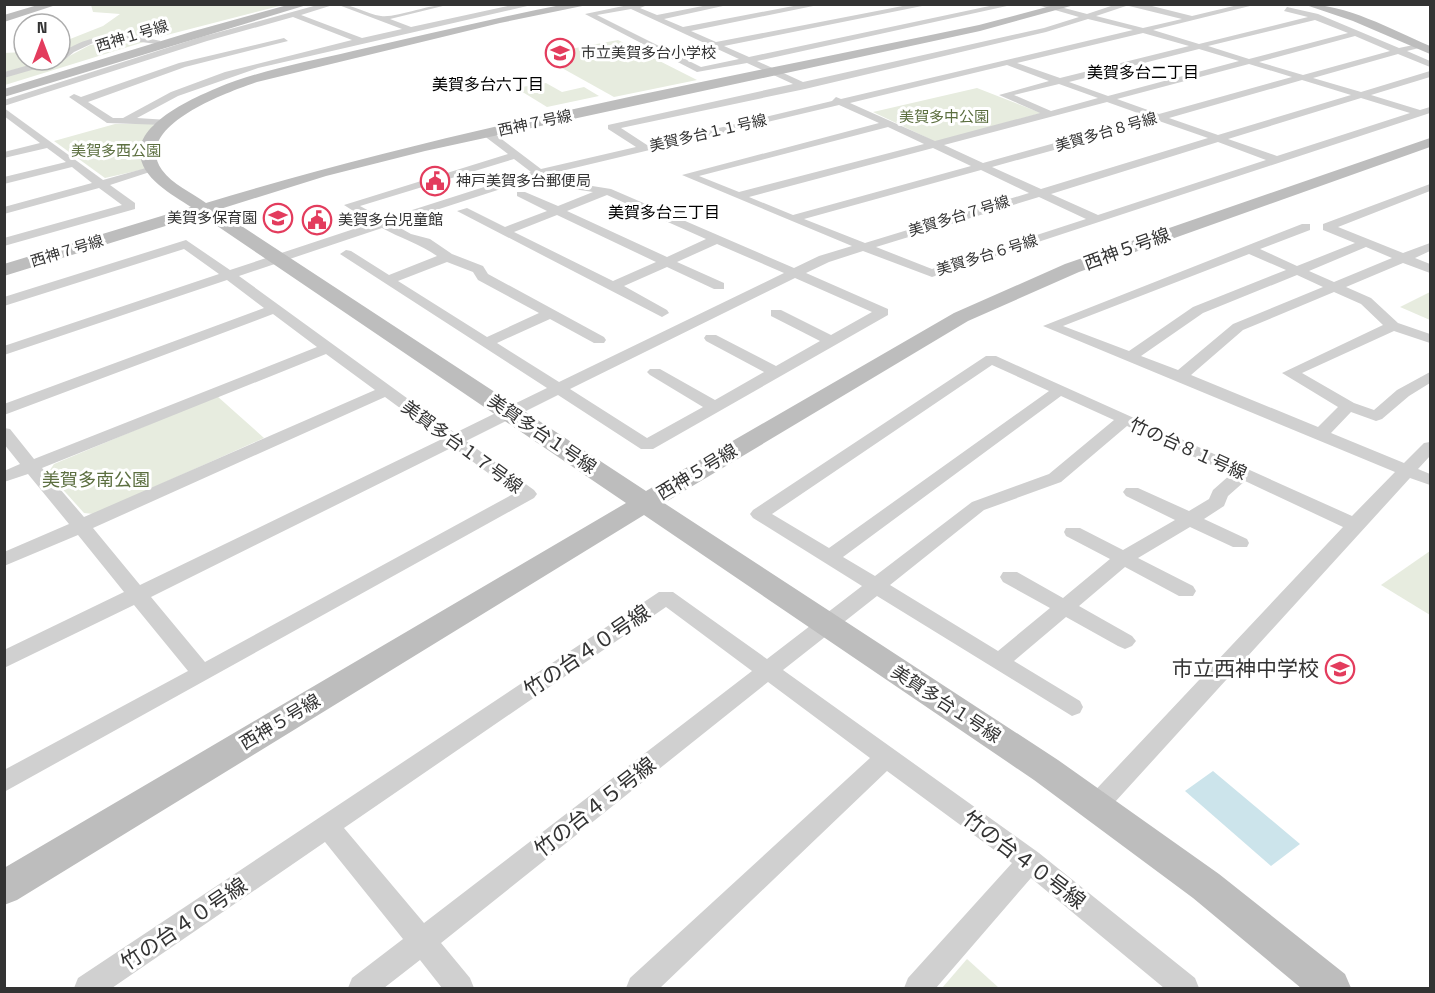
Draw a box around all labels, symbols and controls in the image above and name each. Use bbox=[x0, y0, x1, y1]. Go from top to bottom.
north arrow bbox=[12, 12, 72, 72]
street label: 西神１号線 bbox=[93, 15, 171, 56]
text: N bbox=[37, 17, 47, 38]
school or university icon: 市立美賀多台小学校 bbox=[544, 37, 576, 69]
place label: 市立美賀多台小学校 bbox=[581, 43, 716, 62]
district label: 美賀多台二丁目 bbox=[1087, 62, 1199, 83]
district label: 美賀多台六丁目 bbox=[432, 74, 544, 95]
street label: 西神７号線 bbox=[496, 105, 574, 140]
park label: 美賀多中公園 bbox=[899, 107, 989, 126]
street label: 美賀多台８号線 bbox=[1053, 108, 1159, 155]
street label: 美賀多台１１号線 bbox=[647, 110, 768, 155]
park label: 美賀多西公園 bbox=[71, 141, 161, 160]
public building icon: 神戸美賀多台郵便局 bbox=[419, 165, 451, 197]
place label: 神戸美賀多台郵便局 bbox=[456, 171, 591, 190]
street label: 美賀多台７号線 bbox=[906, 191, 1012, 240]
school or university icon: 美賀多保育園 bbox=[262, 202, 294, 234]
district label: 美賀多台三丁目 bbox=[608, 202, 720, 223]
public building icon: 美賀多台児童館 bbox=[301, 204, 333, 236]
place label: 美賀多保育園 bbox=[167, 208, 257, 227]
place label: 美賀多台児童館 bbox=[338, 210, 443, 229]
street label: 西神５号線 bbox=[1081, 222, 1173, 275]
street label: 西神７号線 bbox=[28, 230, 106, 271]
street label: 美賀多台６号線 bbox=[934, 230, 1040, 279]
street label: 美賀多台１号線 bbox=[484, 389, 601, 478]
street label: 美賀多台１７号線 bbox=[397, 395, 527, 498]
street label: 竹の台８１号線 bbox=[1126, 412, 1250, 485]
street label: 西神５号線 bbox=[652, 439, 741, 505]
park label: 美賀多南公園 bbox=[42, 468, 150, 491]
street label: 竹の台４０号線 bbox=[518, 598, 655, 703]
school or university icon: 市立西神中学校 bbox=[1324, 653, 1356, 685]
place label: 市立西神中学校 bbox=[1172, 655, 1319, 682]
street label: 美賀多台１号線 bbox=[887, 660, 1005, 748]
street label: 西神５号線 bbox=[235, 689, 324, 755]
street label: 竹の台４５号線 bbox=[528, 751, 661, 862]
street label: 竹の台４０号線 bbox=[957, 805, 1091, 915]
street label: 竹の台４０号線 bbox=[115, 871, 252, 976]

